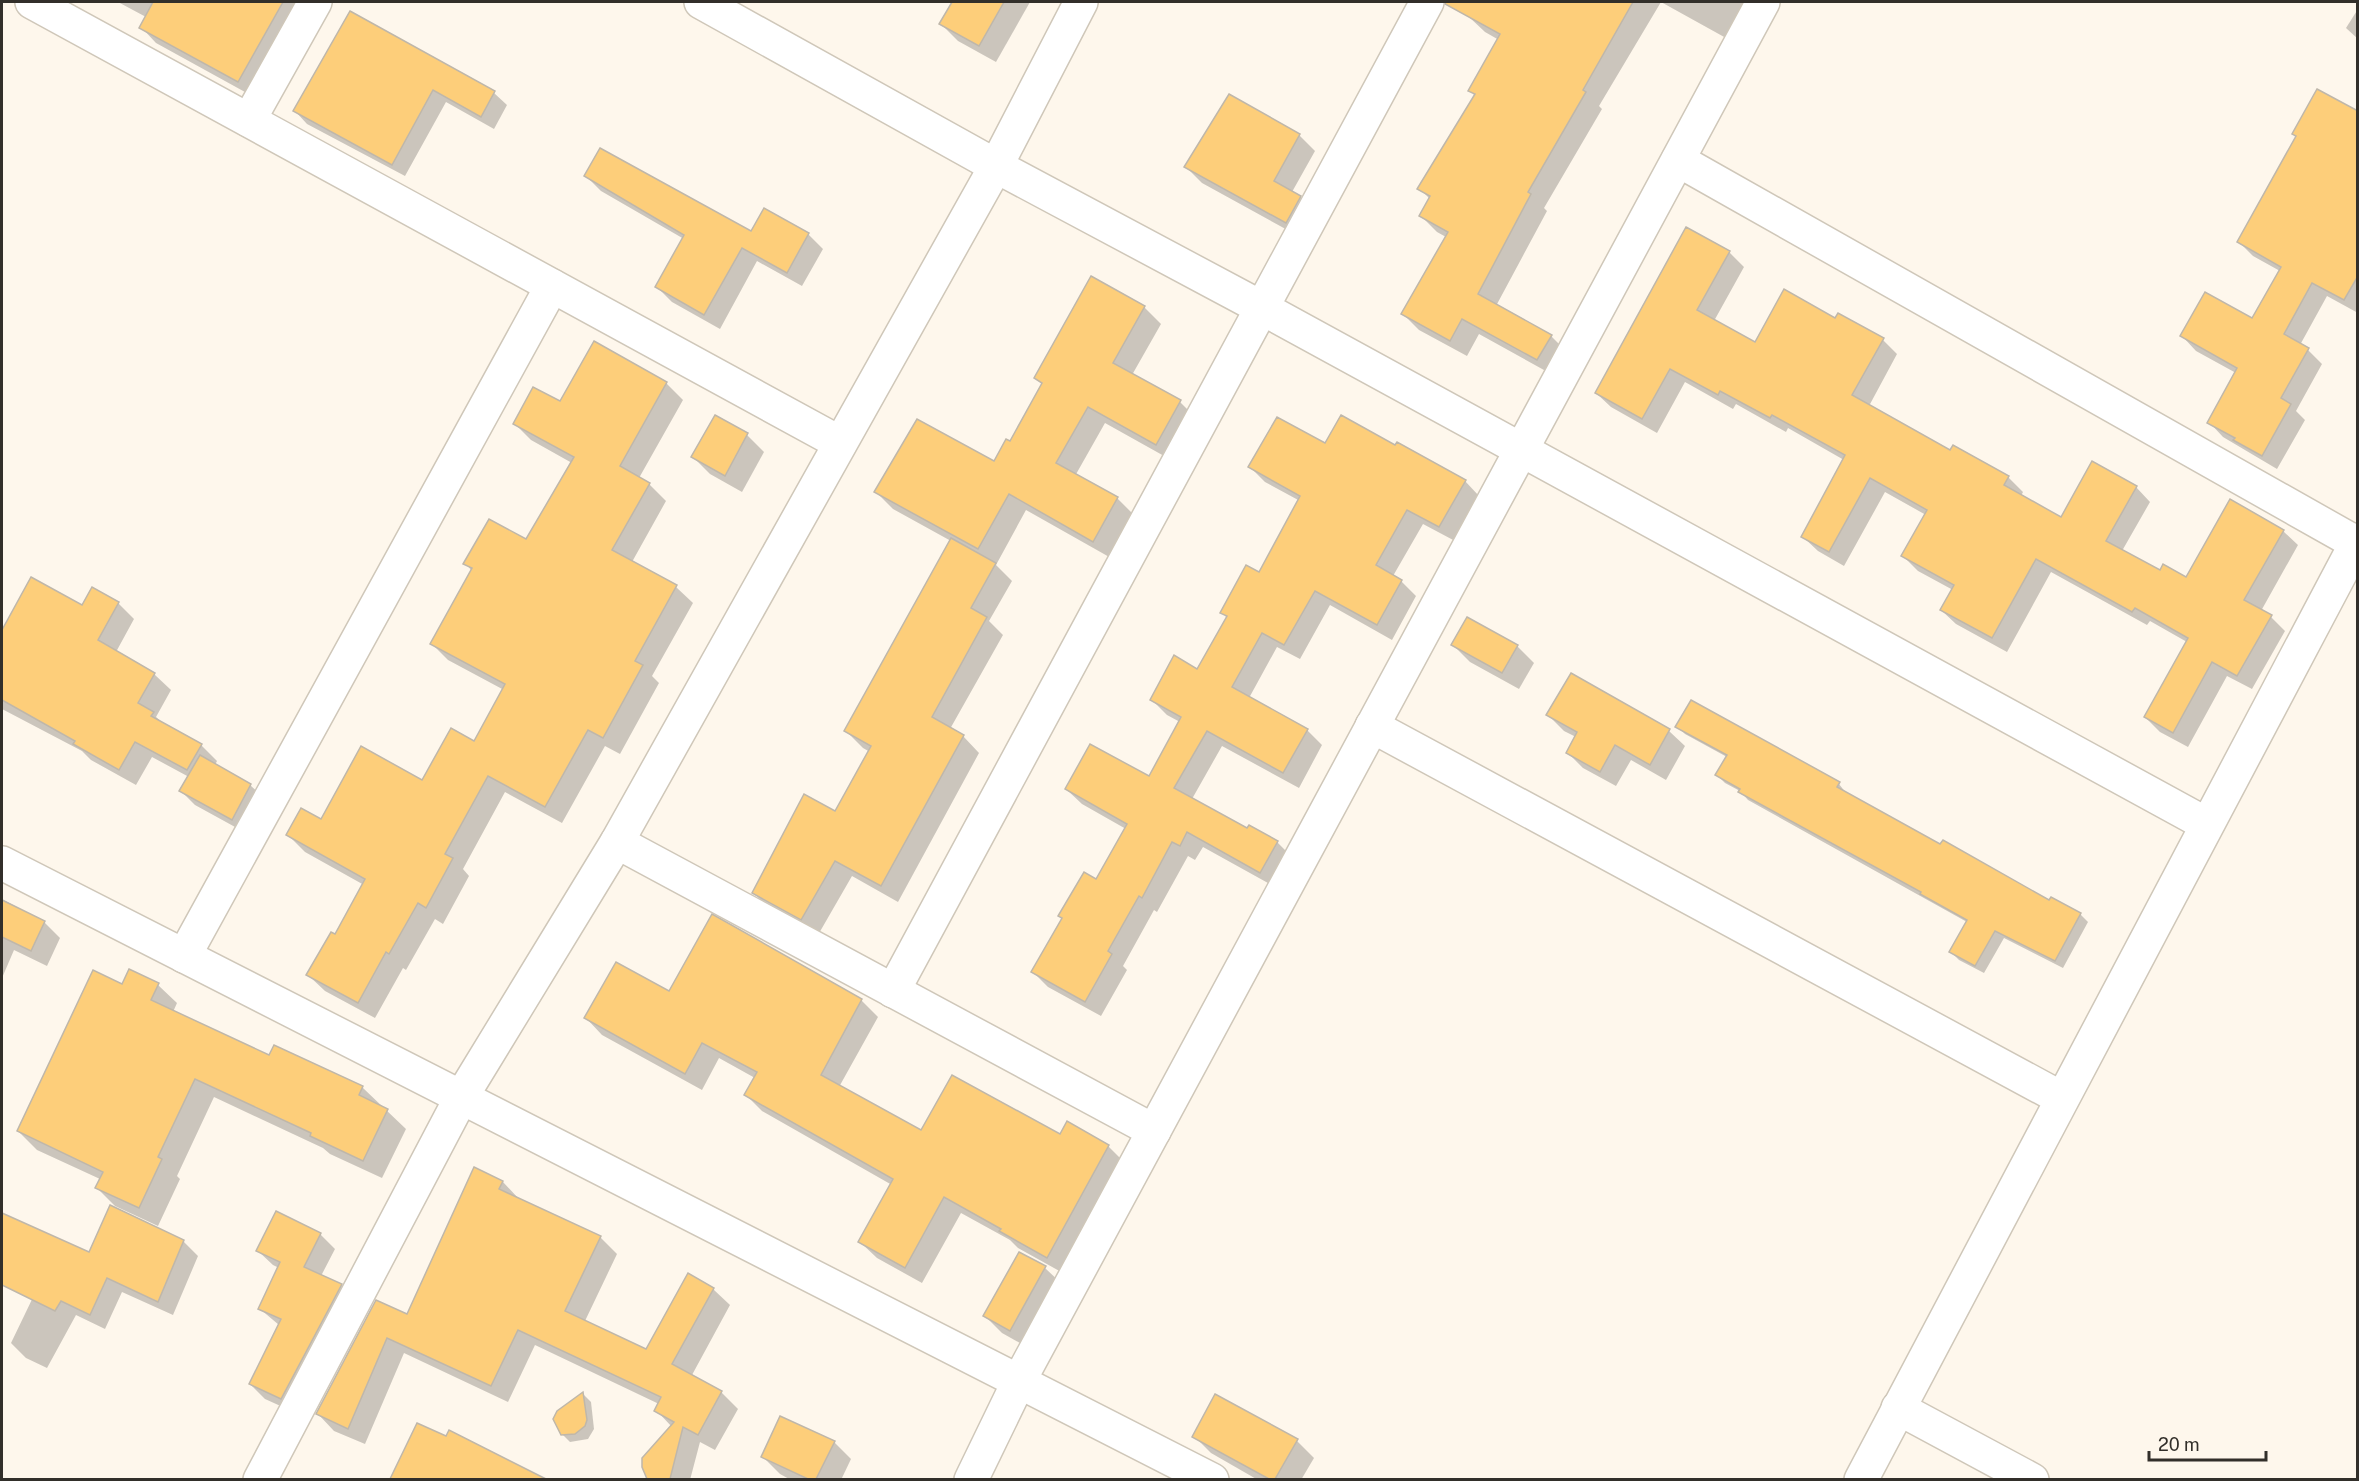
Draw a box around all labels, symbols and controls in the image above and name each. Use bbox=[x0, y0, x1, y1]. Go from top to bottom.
scale bar bbox=[2149, 1424, 2266, 1462]
text: 20 m bbox=[2158, 1434, 2200, 1455]

